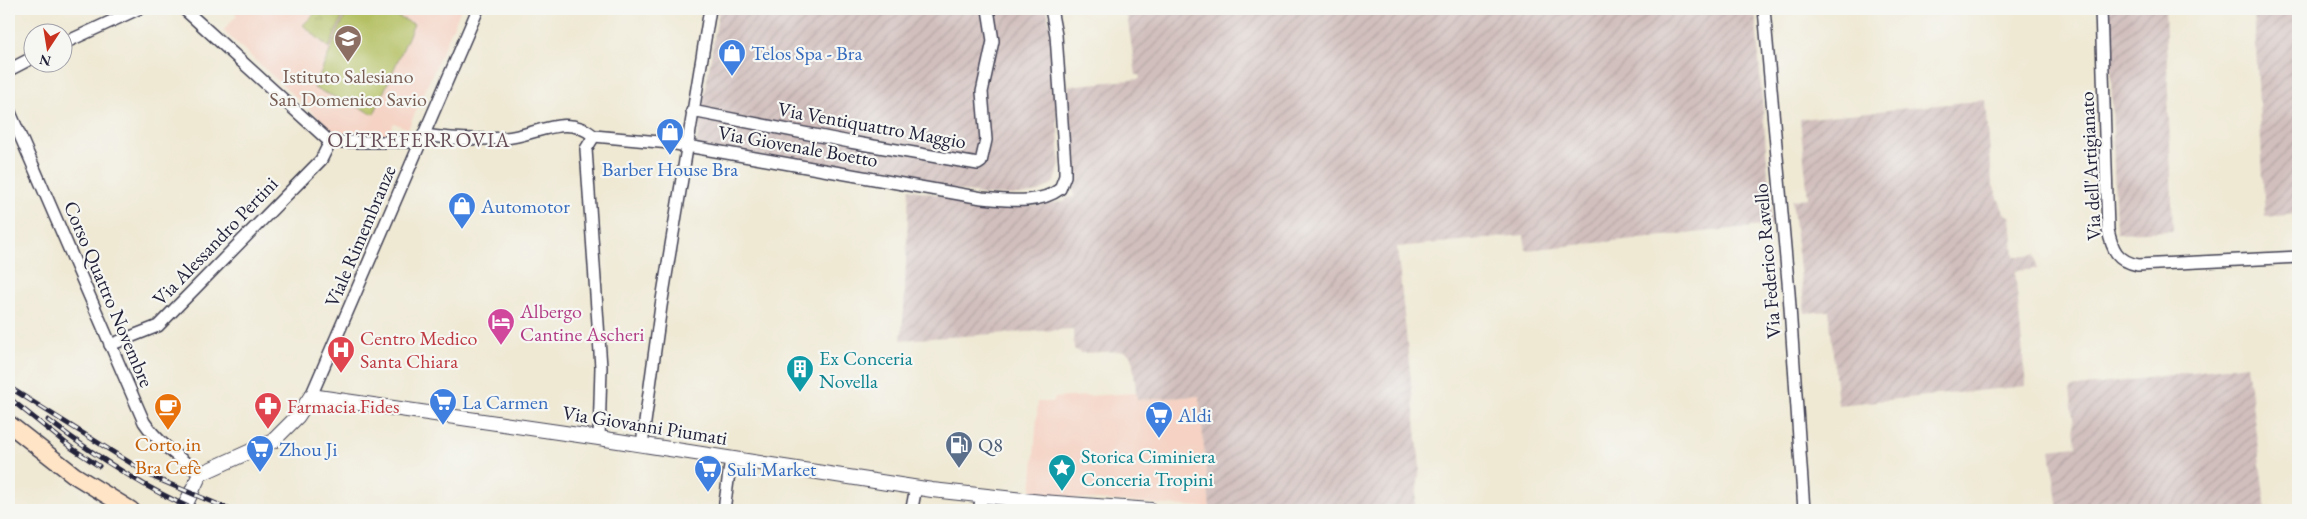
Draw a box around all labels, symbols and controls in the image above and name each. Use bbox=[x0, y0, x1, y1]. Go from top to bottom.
north arrow bbox=[22, 22, 72, 72]
school or university icon: Istituto Salesiano San Domenico Savio bbox=[333, 24, 363, 63]
shop icon: Telos Spa - Bra bbox=[717, 38, 747, 77]
place label: Telos Spa - Bra bbox=[751, 40, 862, 66]
text: N bbox=[37, 51, 53, 71]
place label: Istituto Salesiano San Domenico Savio bbox=[269, 63, 427, 112]
street label: Via dell'Artigianato bbox=[2073, 91, 2107, 241]
street label: Via Ventiquattro Maggio bbox=[776, 96, 968, 154]
shop icon: Barber House Bra bbox=[655, 117, 685, 156]
street label: Via Giovenale Boetto bbox=[716, 119, 880, 173]
district label: OLTREFERROVIA bbox=[327, 126, 511, 153]
place label: Barber House Bra bbox=[602, 156, 738, 182]
street label: Viale Rimembranze bbox=[318, 161, 402, 311]
street label: Via Alessandro Pertini bbox=[147, 171, 283, 311]
street label: Via Federico Ravello bbox=[1747, 182, 1787, 340]
shop icon: Automotor bbox=[447, 191, 477, 230]
place label: Automotor bbox=[480, 193, 570, 219]
street label: Corso Quattro Novembre bbox=[58, 197, 160, 391]
place label: Albergo Cantine Ascheri bbox=[519, 298, 644, 347]
hotel icon: Albergo Cantine Ascheri bbox=[486, 307, 516, 346]
place label: Centro Medico Santa Chiara bbox=[360, 325, 477, 374]
hospital icon: Centro Medico Santa Chiara bbox=[326, 335, 356, 374]
place label: Ex Conceria Novella bbox=[819, 345, 913, 394]
building icon: Ex Conceria Novella bbox=[785, 354, 815, 393]
supermarket icon: La Carmen bbox=[428, 387, 458, 426]
place label: La Carmen bbox=[462, 389, 549, 415]
pharmacy icon: Farmacia Fides bbox=[253, 391, 283, 430]
cafe icon: Corto in Bra Cefè bbox=[153, 392, 183, 431]
place label: Farmacia Fides bbox=[287, 393, 399, 419]
street label: Via Giovanni Piumati bbox=[561, 399, 729, 451]
supermarket icon: Aldi bbox=[1144, 400, 1174, 439]
place label: Aldi bbox=[1177, 402, 1212, 428]
fuel station icon: Q8 bbox=[944, 430, 974, 469]
place label: Corto in Bra Cefè bbox=[135, 431, 202, 480]
place label: Q8 bbox=[978, 432, 1003, 458]
supermarket icon: Zhou Ji bbox=[245, 434, 275, 473]
place label: Zhou Ji bbox=[279, 436, 338, 462]
place label: Storica Ciminiera Conceria Tropini bbox=[1081, 443, 1215, 492]
place icon: Storica Ciminiera Conceria Tropini bbox=[1047, 453, 1077, 492]
supermarket icon: Suli Market bbox=[693, 454, 723, 493]
place label: Suli Market bbox=[727, 456, 817, 482]

